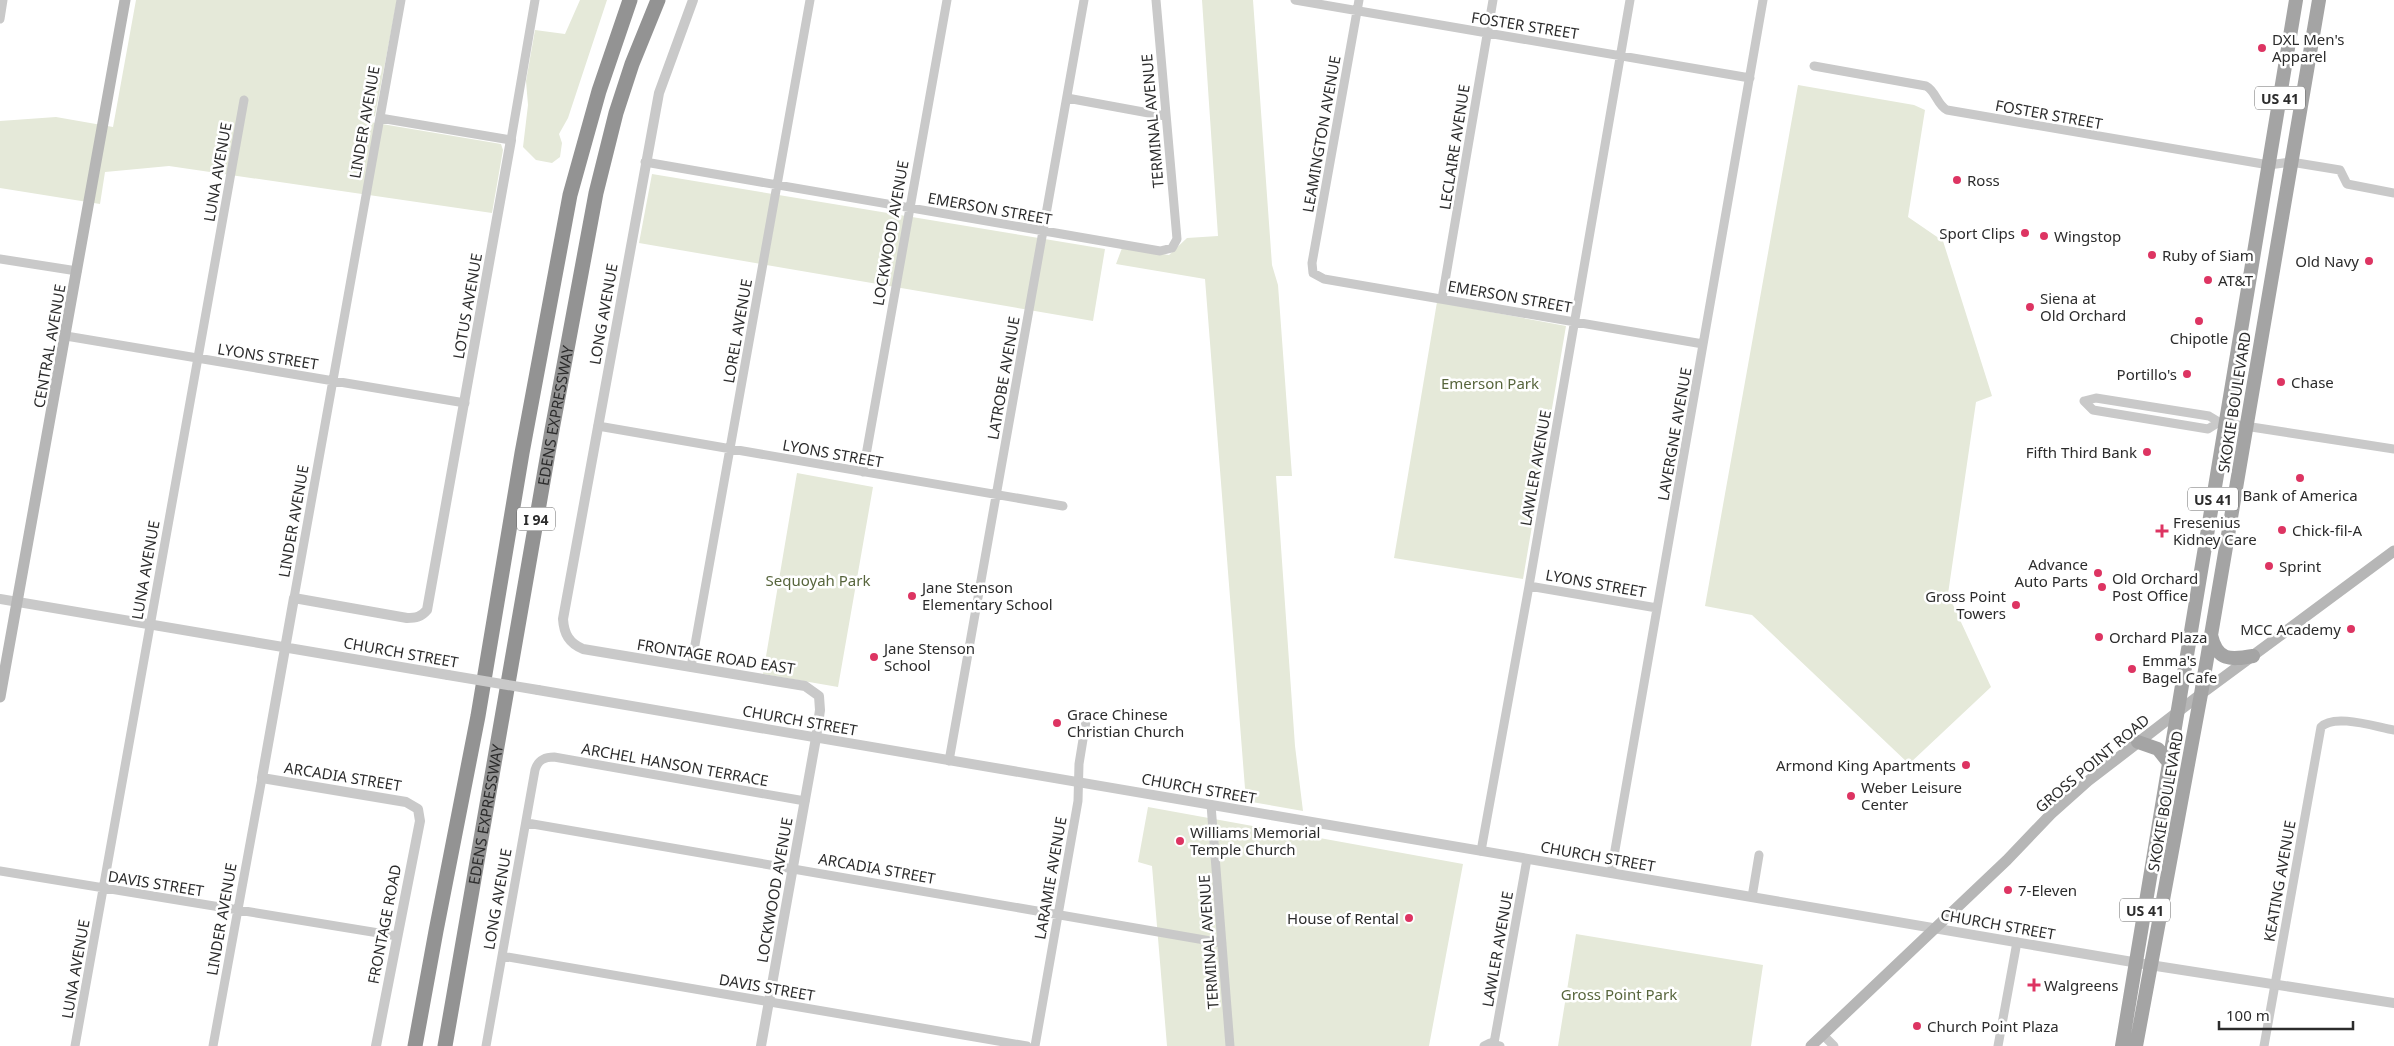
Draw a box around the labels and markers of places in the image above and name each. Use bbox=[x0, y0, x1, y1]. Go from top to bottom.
place label: DXL Men's Apparel bbox=[2272, 29, 2345, 66]
marker: DXL Men's Apparel bbox=[2256, 42, 2268, 54]
place label: Ross bbox=[1967, 170, 2000, 190]
marker: Ross bbox=[1951, 174, 1963, 186]
place label: Sport Clips bbox=[1939, 223, 2015, 243]
place label: Wingstop bbox=[2054, 226, 2121, 246]
marker: Sport Clips bbox=[2019, 227, 2031, 239]
marker: Wingstop bbox=[2038, 230, 2050, 242]
place label: Ruby of Siam bbox=[2162, 245, 2254, 265]
marker: Ruby of Siam bbox=[2146, 249, 2158, 261]
place label: Old Navy bbox=[2295, 251, 2359, 271]
marker: Old Navy bbox=[2363, 255, 2375, 267]
place label: AT&T bbox=[2218, 270, 2254, 290]
marker: AT&T bbox=[2202, 274, 2214, 286]
place label: Siena at Old Orchard bbox=[2040, 288, 2126, 325]
marker: Siena at Old Orchard bbox=[2024, 301, 2036, 313]
marker: Chipotle bbox=[2193, 315, 2205, 327]
place label: Chipotle bbox=[2170, 328, 2228, 348]
place label: Portillo's bbox=[2117, 364, 2177, 384]
marker: Portillo's bbox=[2181, 368, 2193, 380]
place label: Chase bbox=[2291, 372, 2334, 392]
marker: Chase bbox=[2275, 376, 2287, 388]
place label: Fifth Third Bank bbox=[2026, 442, 2137, 462]
marker: Fifth Third Bank bbox=[2141, 446, 2153, 458]
marker: Bank of America bbox=[2294, 472, 2306, 484]
place label: Bank of America bbox=[2242, 485, 2358, 505]
place label: Fresenius Kidney Care bbox=[2173, 512, 2257, 549]
place label: Chick-fil-A bbox=[2292, 520, 2362, 540]
marker: Fresenius Kidney Care bbox=[2155, 524, 2169, 538]
marker: Chick-fil-A bbox=[2276, 524, 2288, 536]
place label: Advance Auto Parts bbox=[2014, 554, 2088, 591]
place label: Sprint bbox=[2279, 556, 2322, 576]
marker: Sprint bbox=[2263, 560, 2275, 572]
marker: Advance Auto Parts bbox=[2092, 567, 2104, 579]
place label: Old Orchard Post Office bbox=[2112, 568, 2198, 605]
place label: Jane Stenson Elementary School bbox=[920, 577, 1053, 614]
marker: Old Orchard Post Office bbox=[2096, 581, 2108, 593]
place label: Gross Point Towers bbox=[1925, 586, 2007, 623]
marker: Jane Stenson Elementary School bbox=[906, 590, 918, 602]
marker: Gross Point Towers bbox=[2010, 599, 2022, 611]
place label: MCC Academy bbox=[2240, 619, 2341, 639]
marker: MCC Academy bbox=[2345, 623, 2357, 635]
place label: Orchard Plaza bbox=[2109, 627, 2207, 647]
marker: Orchard Plaza bbox=[2093, 631, 2105, 643]
place label: Jane Stenson School bbox=[882, 638, 975, 675]
place label: Emma's Bagel Cafe bbox=[2142, 650, 2217, 687]
marker: Jane Stenson School bbox=[868, 651, 880, 663]
marker: Emma's Bagel Cafe bbox=[2126, 663, 2138, 675]
place label: Grace Chinese Christian Church bbox=[1067, 704, 1184, 741]
marker: Grace Chinese Christian Church bbox=[1051, 717, 1063, 729]
place label: Armond King Apartments bbox=[1776, 755, 1956, 775]
marker: Armond King Apartments bbox=[1960, 759, 1972, 771]
place label: Weber Leisure Center bbox=[1861, 777, 1962, 814]
marker: Weber Leisure Center bbox=[1845, 790, 1857, 802]
place label: Williams Memorial Temple Church bbox=[1190, 822, 1320, 859]
marker: Williams Memorial Temple Church bbox=[1174, 835, 1186, 847]
place label: 7-Eleven bbox=[2018, 880, 2077, 900]
marker: 7-Eleven bbox=[2002, 884, 2014, 896]
place label: House of Rental bbox=[1287, 908, 1399, 928]
marker: House of Rental bbox=[1403, 912, 1415, 924]
place label: Walgreens bbox=[2044, 975, 2118, 995]
marker: Walgreens bbox=[2028, 979, 2040, 991]
place label: Church Point Plaza bbox=[1927, 1016, 2059, 1036]
marker: Church Point Plaza bbox=[1911, 1020, 1923, 1032]

